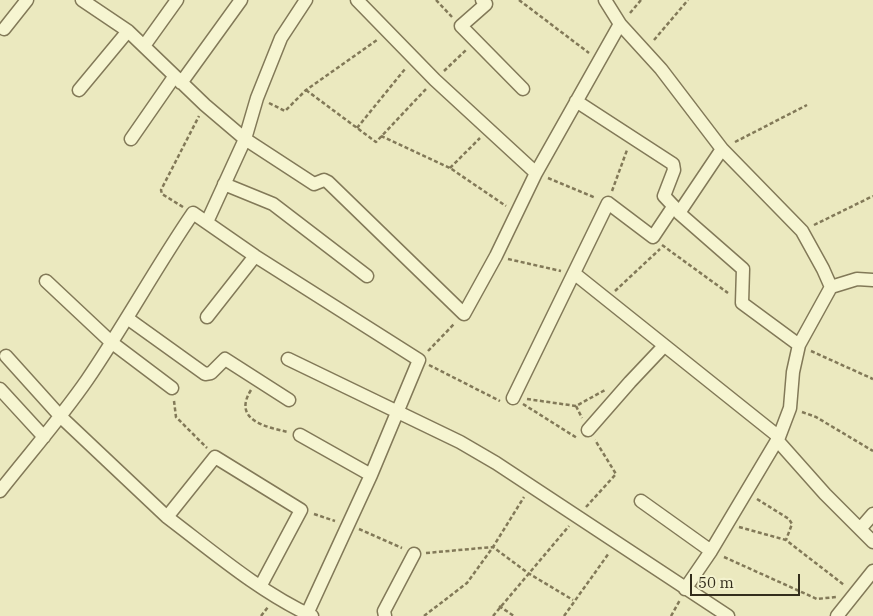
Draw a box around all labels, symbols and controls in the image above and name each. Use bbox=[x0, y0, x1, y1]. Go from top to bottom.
scale bar bbox=[693, 564, 803, 596]
text: 50 m bbox=[698, 573, 734, 592]

